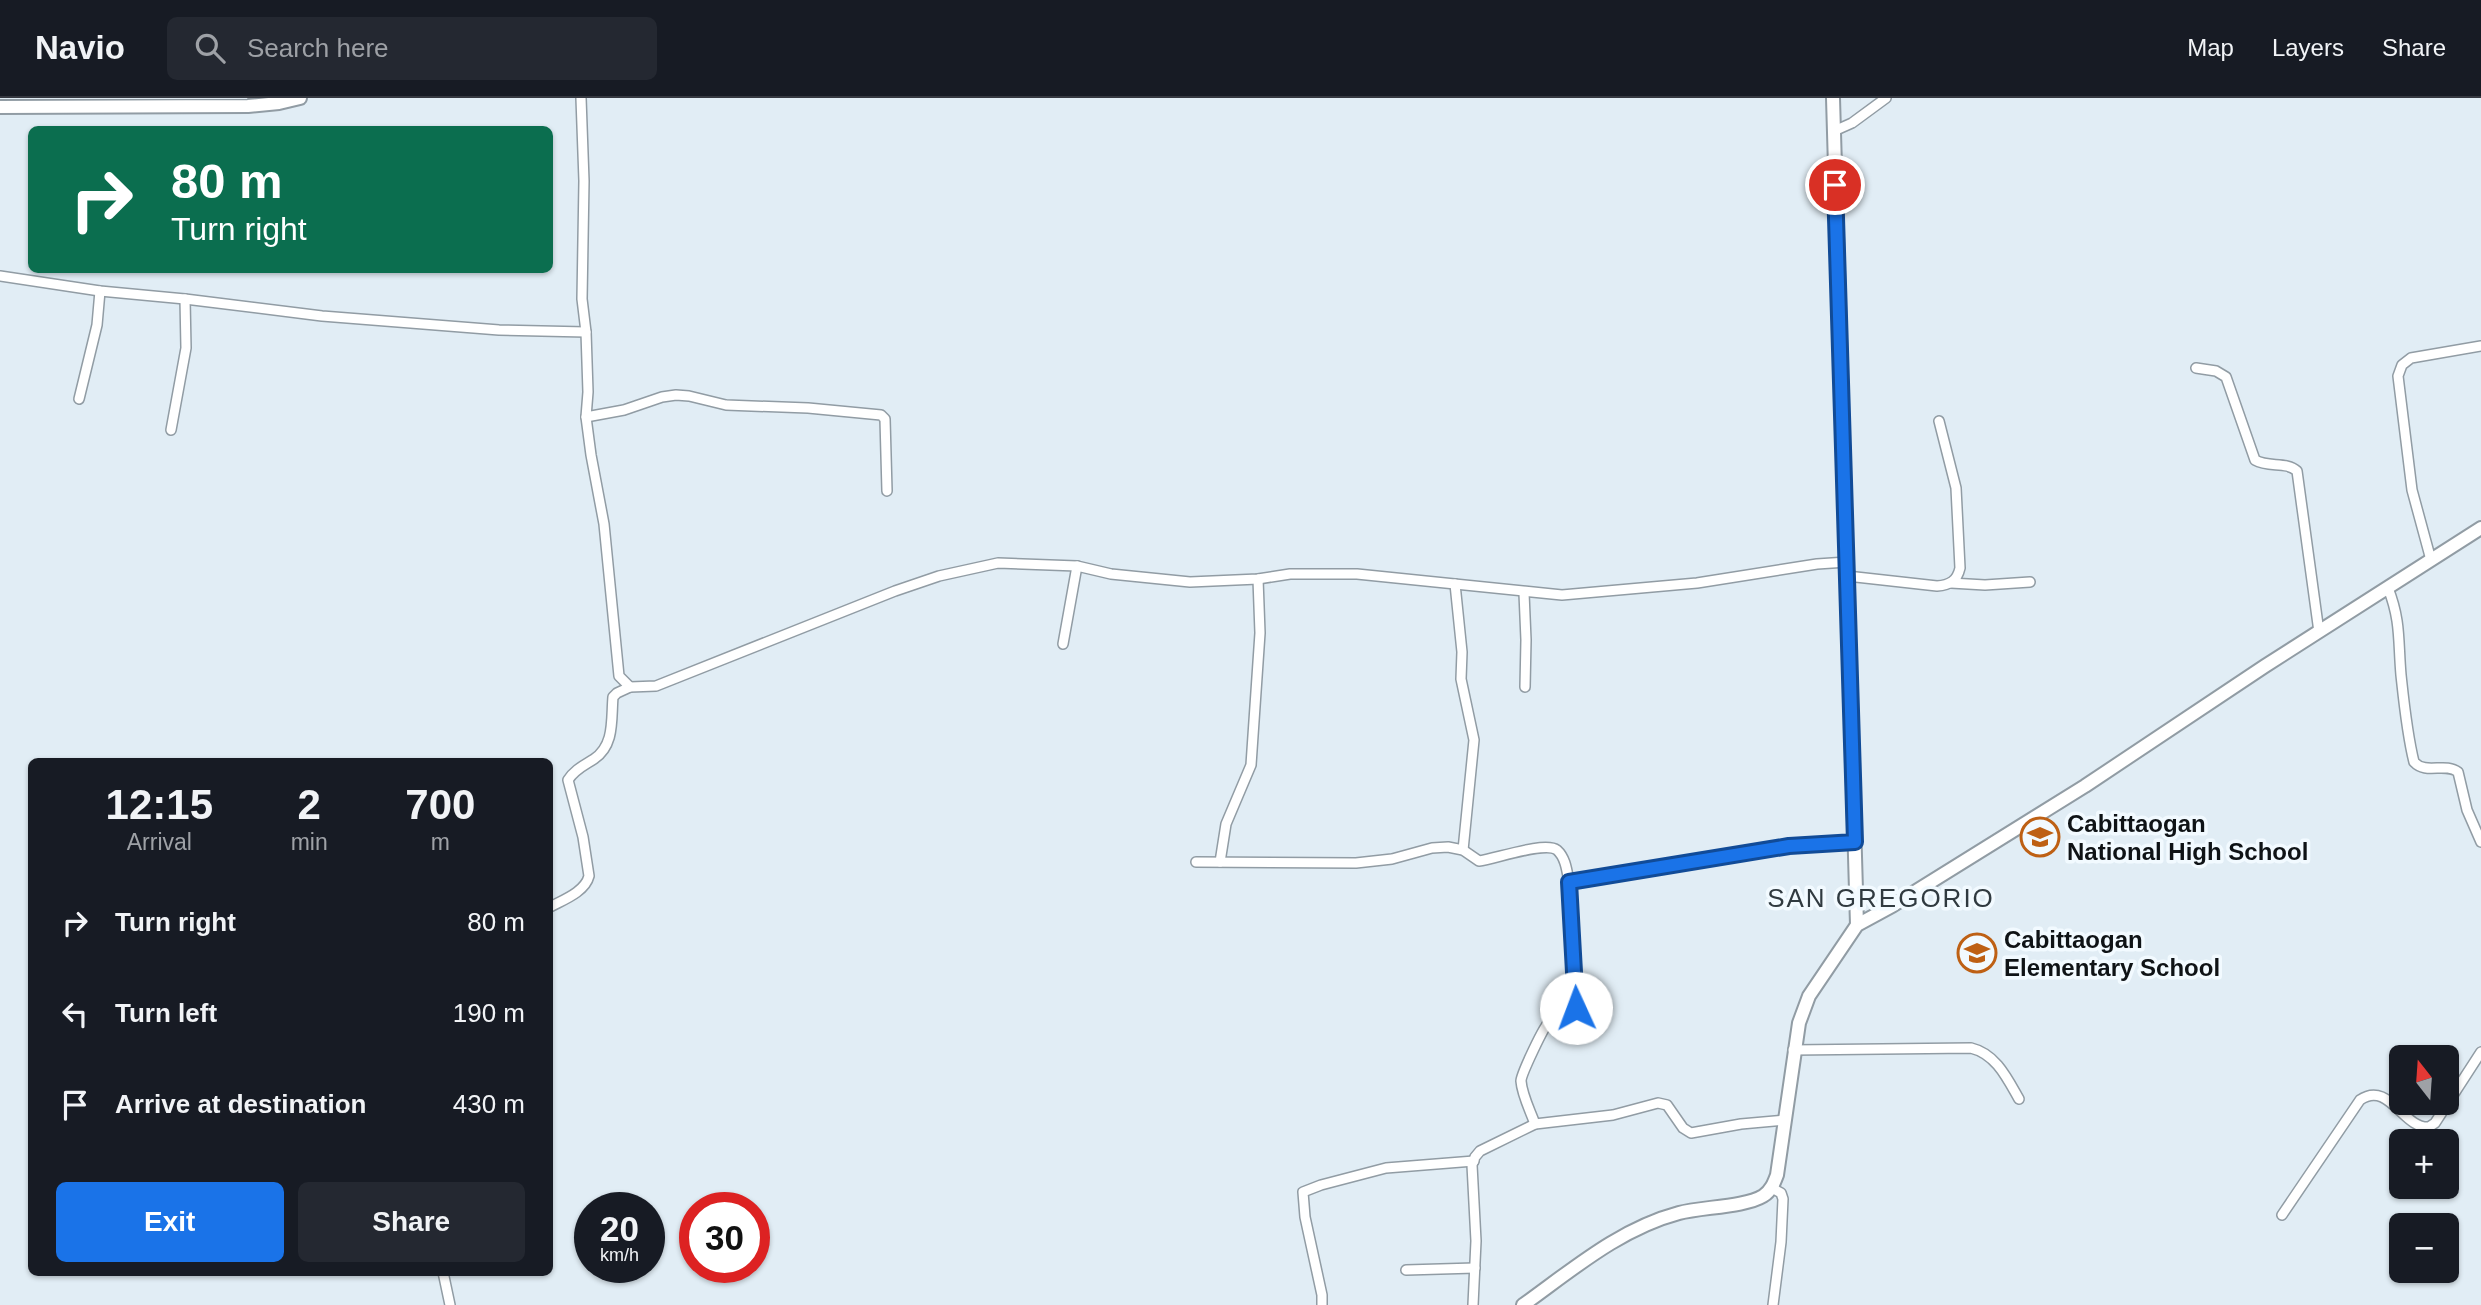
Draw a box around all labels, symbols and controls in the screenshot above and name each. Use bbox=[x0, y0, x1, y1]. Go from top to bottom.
search box bbox=[167, 17, 657, 80]
text: Navio bbox=[35, 29, 125, 66]
icon: search bbox=[191, 29, 229, 67]
text: Search here bbox=[247, 33, 389, 63]
text: Map bbox=[2187, 34, 2234, 61]
text: Layers bbox=[2272, 34, 2344, 61]
text: Share bbox=[2382, 34, 2446, 61]
icon: right bbox=[56, 154, 147, 245]
text: 80 m bbox=[171, 154, 283, 208]
pin bbox=[1805, 155, 1865, 215]
icon: arrive bbox=[1816, 166, 1854, 204]
text: Turn right bbox=[171, 211, 307, 247]
text: 12:15 bbox=[106, 781, 213, 828]
text: 2 bbox=[297, 781, 321, 828]
text: 700 bbox=[405, 781, 475, 828]
place label: Cabittaogan National High School bbox=[2067, 810, 2308, 865]
school or university icon: Cabittaogan National High School bbox=[2019, 816, 2061, 858]
text: Arrival bbox=[127, 829, 192, 855]
text: min bbox=[291, 829, 328, 855]
text: m bbox=[431, 829, 450, 855]
district label: SAN GREGORIO bbox=[1767, 883, 1995, 913]
icon: right bbox=[56, 904, 94, 942]
text: Turn right bbox=[115, 907, 236, 937]
text: 80 m bbox=[467, 907, 525, 937]
place label: Cabittaogan Elementary School bbox=[2004, 926, 2220, 981]
school or university icon: Cabittaogan Elementary School bbox=[1956, 932, 1998, 974]
position arrow bbox=[1539, 971, 1613, 1045]
icon: left bbox=[56, 995, 94, 1033]
text: Turn left bbox=[115, 998, 217, 1028]
text: 190 m bbox=[453, 998, 525, 1028]
north arrow bbox=[2389, 1045, 2459, 1115]
map controls bbox=[2389, 1045, 2459, 1283]
icon: arrive bbox=[56, 1086, 94, 1124]
text: Arrive at destination bbox=[115, 1089, 366, 1119]
text: 430 m bbox=[453, 1089, 525, 1119]
button: + bbox=[2389, 1129, 2459, 1199]
button: Exit bbox=[56, 1182, 284, 1262]
button: Share bbox=[298, 1182, 525, 1262]
speed limit sign: 30 bbox=[679, 1192, 770, 1283]
text: 20 bbox=[600, 1209, 639, 1248]
button: − bbox=[2389, 1213, 2459, 1283]
text: km/h bbox=[600, 1245, 639, 1265]

